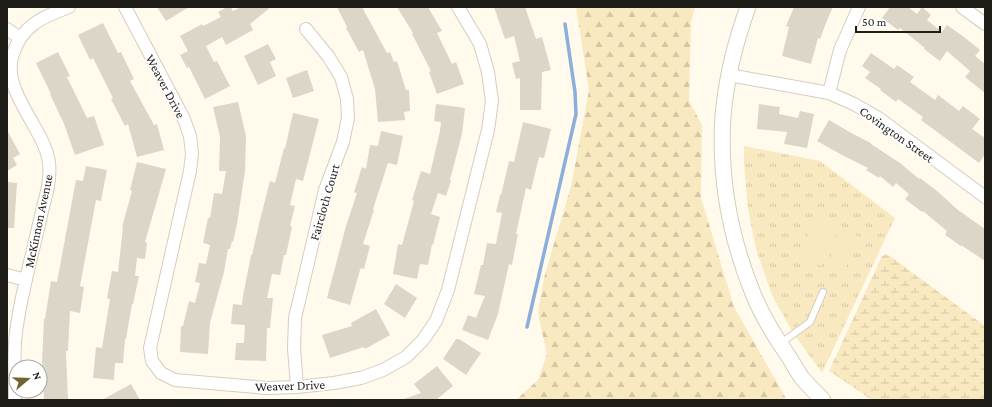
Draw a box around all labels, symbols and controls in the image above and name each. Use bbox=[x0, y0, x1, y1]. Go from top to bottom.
scale bar bbox=[856, 8, 940, 34]
text: 50 m bbox=[862, 15, 887, 29]
street label: Weaver Drive bbox=[143, 52, 189, 121]
street label: Covington Street bbox=[857, 103, 937, 166]
street label: Faircloth Court bbox=[306, 162, 343, 242]
street label: McKinnon Avenue bbox=[21, 173, 56, 269]
north arrow bbox=[8, 359, 48, 399]
text: N bbox=[31, 370, 45, 382]
street label: Weaver Drive bbox=[255, 377, 326, 394]

